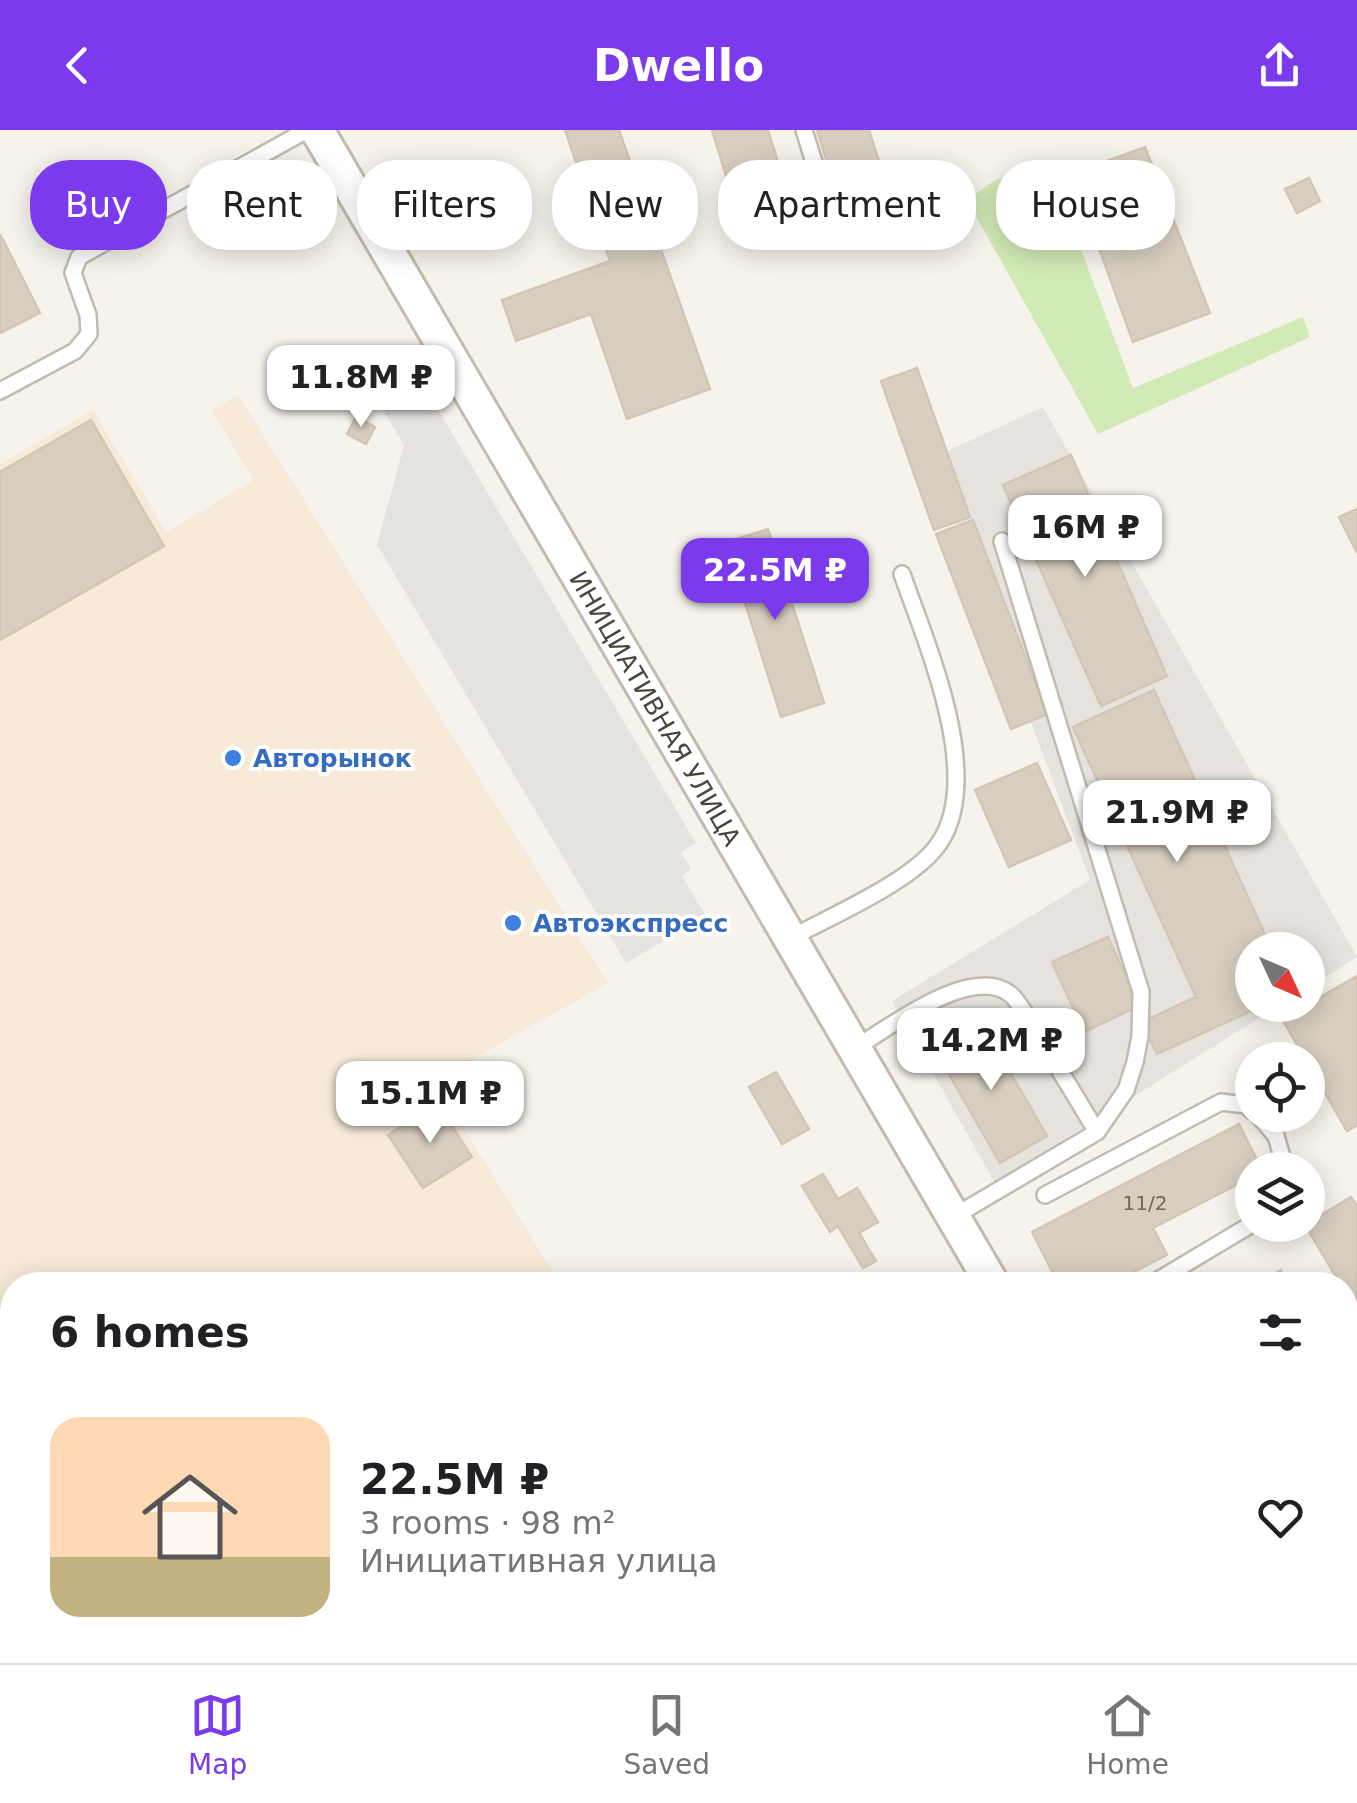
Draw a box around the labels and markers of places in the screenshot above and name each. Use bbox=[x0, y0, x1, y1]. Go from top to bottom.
pin: 11.8M ₽ bbox=[269, 345, 453, 430]
pin: 16M ₽ bbox=[1015, 495, 1155, 580]
pin: 22.5M ₽ bbox=[683, 538, 867, 623]
place label: Авторынок bbox=[253, 744, 412, 773]
marker: Авторынок bbox=[222, 747, 244, 769]
pin: 21.9M ₽ bbox=[1085, 780, 1269, 865]
place label: Автоэкспресс bbox=[533, 909, 728, 938]
marker: Автоэкспресс bbox=[502, 912, 524, 934]
pin: 14.2M ₽ bbox=[899, 1008, 1083, 1093]
pin: 15.1M ₽ bbox=[338, 1061, 522, 1146]

